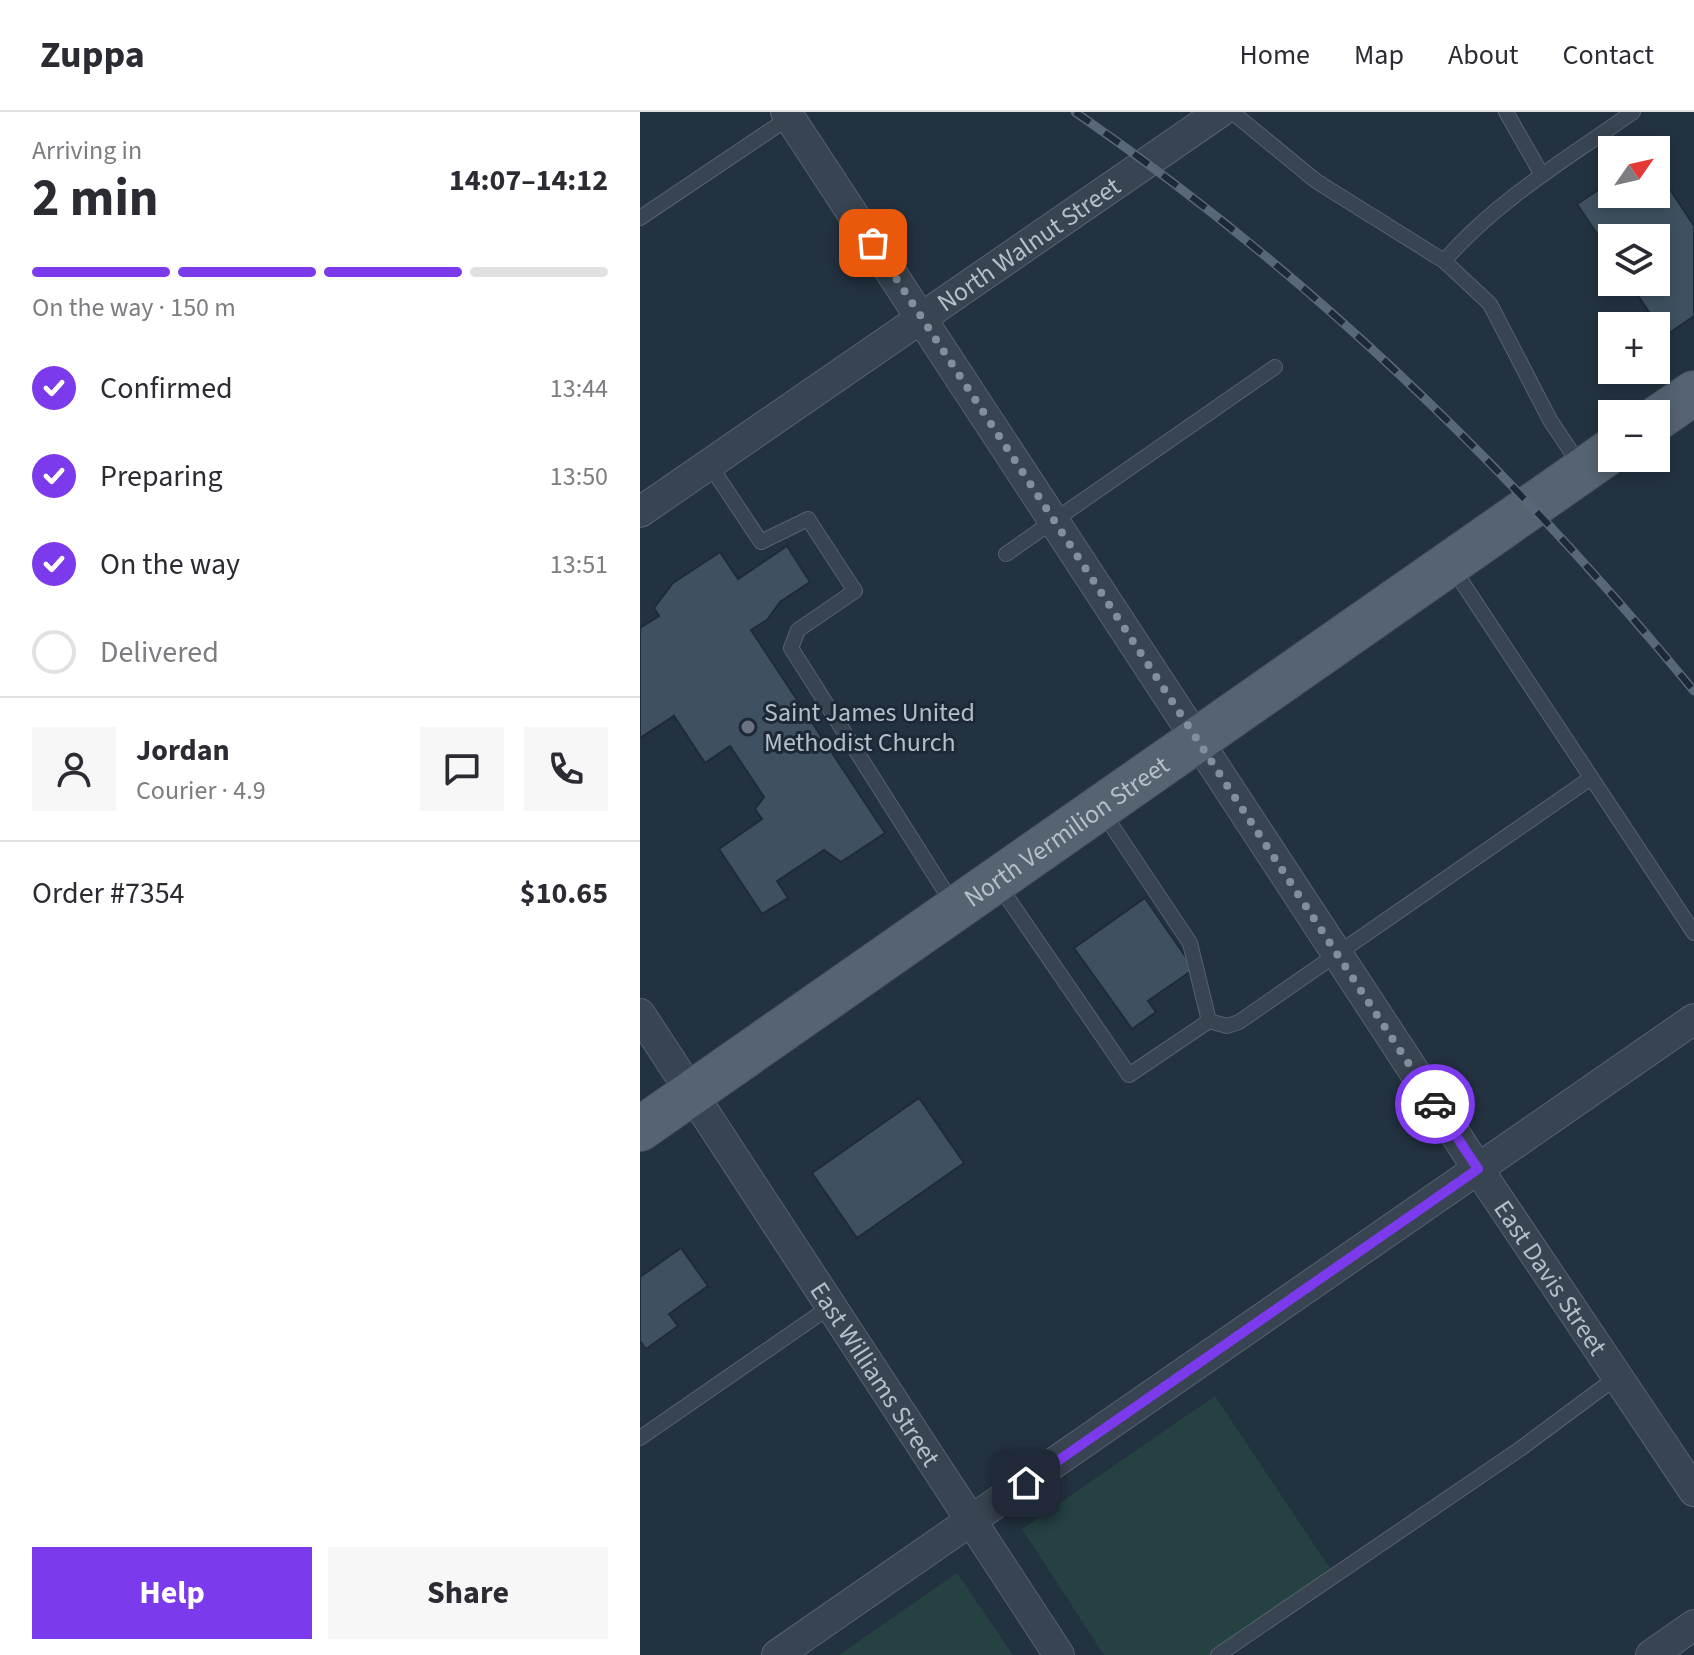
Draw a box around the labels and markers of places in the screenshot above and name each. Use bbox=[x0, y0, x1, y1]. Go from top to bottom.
pin bbox=[839, 209, 907, 277]
place label: Saint James United Methodist Church bbox=[764, 694, 975, 761]
marker: Saint James United Methodist Church bbox=[739, 718, 757, 736]
pin bbox=[992, 1449, 1060, 1517]

